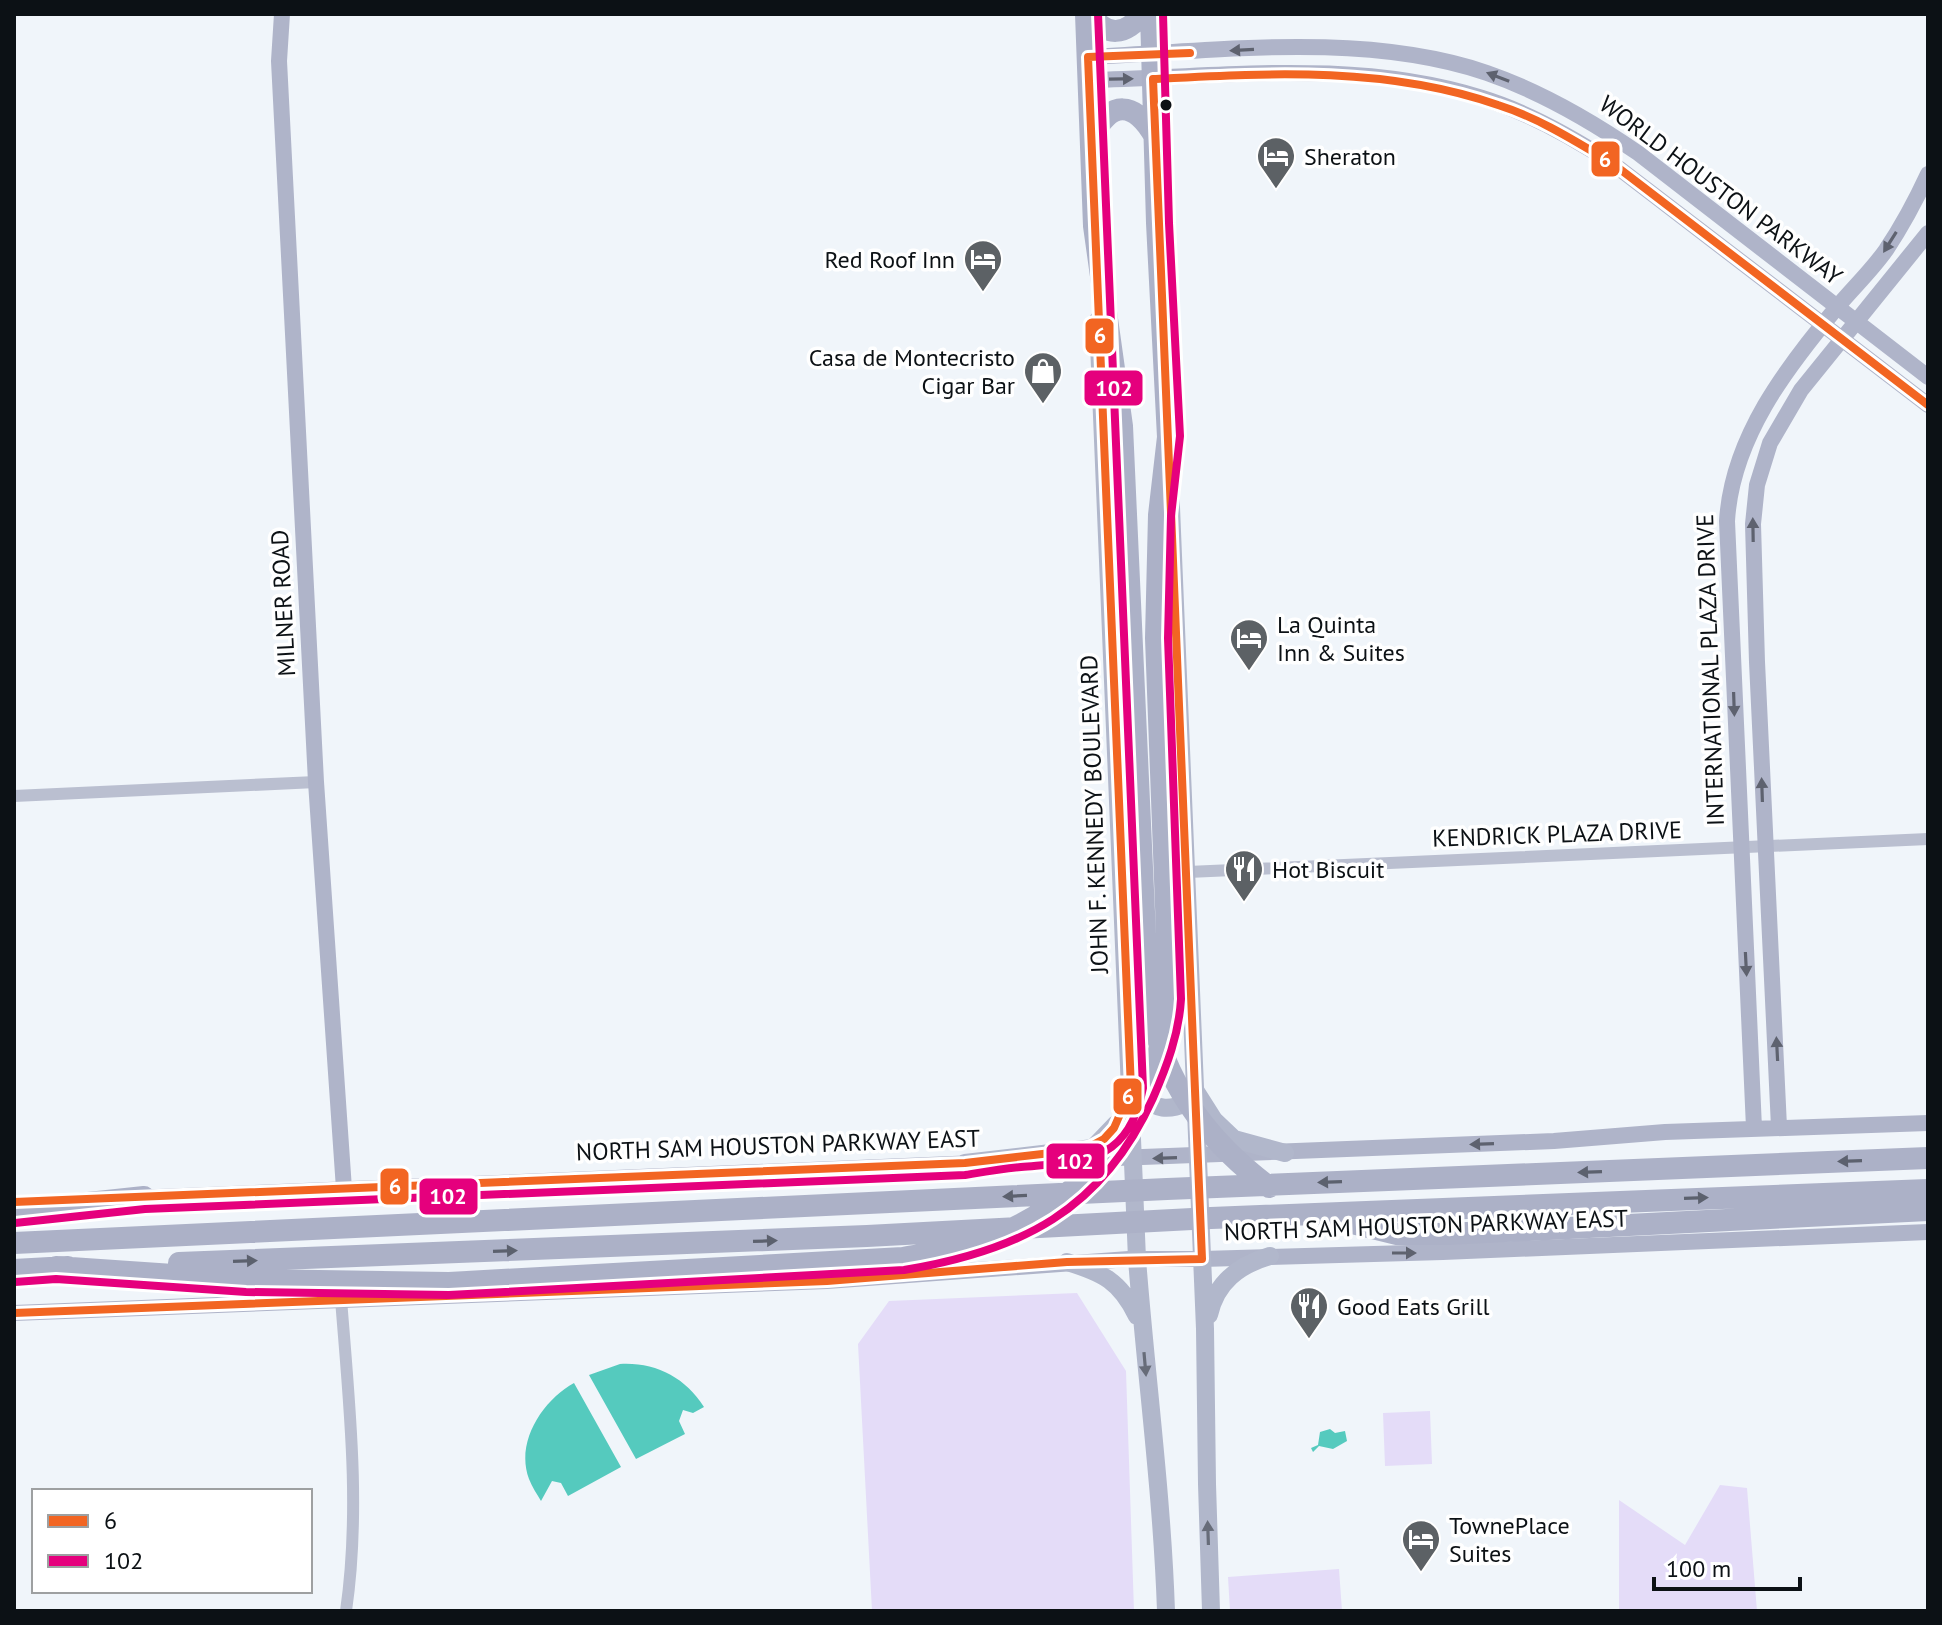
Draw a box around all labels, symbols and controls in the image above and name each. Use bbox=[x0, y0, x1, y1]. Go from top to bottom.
one-way arrow bbox=[1229, 44, 1254, 57]
one-way arrow bbox=[1486, 71, 1510, 83]
one-way arrow bbox=[1109, 73, 1134, 86]
street label: WORLD HOUSTON PARKWAY bbox=[1593, 88, 1849, 292]
unlabelled marker bbox=[1158, 97, 1174, 113]
hotel icon: Sheraton bbox=[1255, 135, 1297, 190]
line badge: 6 bbox=[1590, 140, 1621, 178]
place label: Sheraton bbox=[1304, 141, 1396, 172]
text: 6 bbox=[1599, 145, 1611, 173]
one-way arrow bbox=[1882, 232, 1897, 253]
hotel icon: Red Roof Inn bbox=[962, 238, 1004, 293]
place label: Red Roof Inn bbox=[824, 244, 955, 275]
line badge: 6 bbox=[1084, 317, 1115, 355]
text: 6 bbox=[1094, 321, 1106, 349]
place label: Casa de Montecristo Cigar Bar bbox=[809, 342, 1015, 401]
shop icon: Casa de Montecristo Cigar Bar bbox=[1022, 350, 1064, 405]
line badge: 102 bbox=[1083, 369, 1144, 407]
text: 102 bbox=[1095, 374, 1133, 402]
street label: INTERNATIONAL PLAZA DRIVE bbox=[1689, 513, 1731, 827]
one-way arrow bbox=[1747, 517, 1760, 542]
street label: MILNER ROAD bbox=[264, 529, 302, 677]
place label: La Quinta Inn & Suites bbox=[1277, 609, 1405, 668]
hotel icon: La Quinta Inn & Suites bbox=[1228, 617, 1270, 672]
street label: JOHN F. KENNEDY BOULEVARD bbox=[1073, 654, 1115, 975]
one-way arrow bbox=[1728, 692, 1741, 717]
one-way arrow bbox=[1756, 777, 1769, 802]
street label: KENDRICK PLAZA DRIVE bbox=[1432, 814, 1682, 854]
restaurant icon: Hot Biscuit bbox=[1223, 848, 1265, 903]
place label: Hot Biscuit bbox=[1272, 854, 1384, 885]
one-way arrow bbox=[1740, 952, 1753, 977]
one-way arrow bbox=[1770, 1036, 1783, 1061]
line badge: 6 bbox=[1112, 1077, 1143, 1116]
text: 6 bbox=[1122, 1082, 1134, 1110]
street label: NORTH SAM HOUSTON PARKWAY EAST bbox=[576, 1122, 980, 1168]
one-way arrow bbox=[1469, 1138, 1494, 1151]
line badge: 102 bbox=[1045, 1142, 1106, 1180]
text: 102 bbox=[1056, 1147, 1094, 1175]
one-way arrow bbox=[1152, 1151, 1177, 1164]
one-way arrow bbox=[1837, 1155, 1862, 1168]
one-way arrow bbox=[1577, 1165, 1602, 1178]
line badge: 6 bbox=[379, 1167, 410, 1206]
text: 6 bbox=[389, 1172, 401, 1200]
one-way arrow bbox=[1317, 1176, 1343, 1189]
line badge: 102 bbox=[418, 1177, 479, 1216]
text: 102 bbox=[429, 1182, 467, 1210]
one-way arrow bbox=[1002, 1190, 1027, 1203]
one-way arrow bbox=[1684, 1191, 1709, 1204]
street label: NORTH SAM HOUSTON PARKWAY EAST bbox=[1224, 1202, 1628, 1248]
one-way arrow bbox=[753, 1234, 778, 1247]
one-way arrow bbox=[493, 1244, 518, 1257]
one-way arrow bbox=[1392, 1247, 1417, 1259]
one-way arrow bbox=[233, 1254, 258, 1267]
restaurant icon: Good Eats Grill bbox=[1288, 1285, 1330, 1340]
place label: Good Eats Grill bbox=[1337, 1291, 1489, 1322]
one-way arrow bbox=[1138, 1352, 1151, 1377]
legend bbox=[32, 1489, 312, 1593]
text: 6 bbox=[104, 1505, 117, 1536]
place label: TownePlace Suites bbox=[1449, 1510, 1570, 1569]
hotel icon: TownePlace Suites bbox=[1400, 1518, 1442, 1573]
one-way arrow bbox=[1202, 1520, 1215, 1545]
scale bar bbox=[1654, 1541, 1800, 1591]
text: 102 bbox=[104, 1545, 143, 1576]
text: 100 m bbox=[1666, 1553, 1731, 1584]

